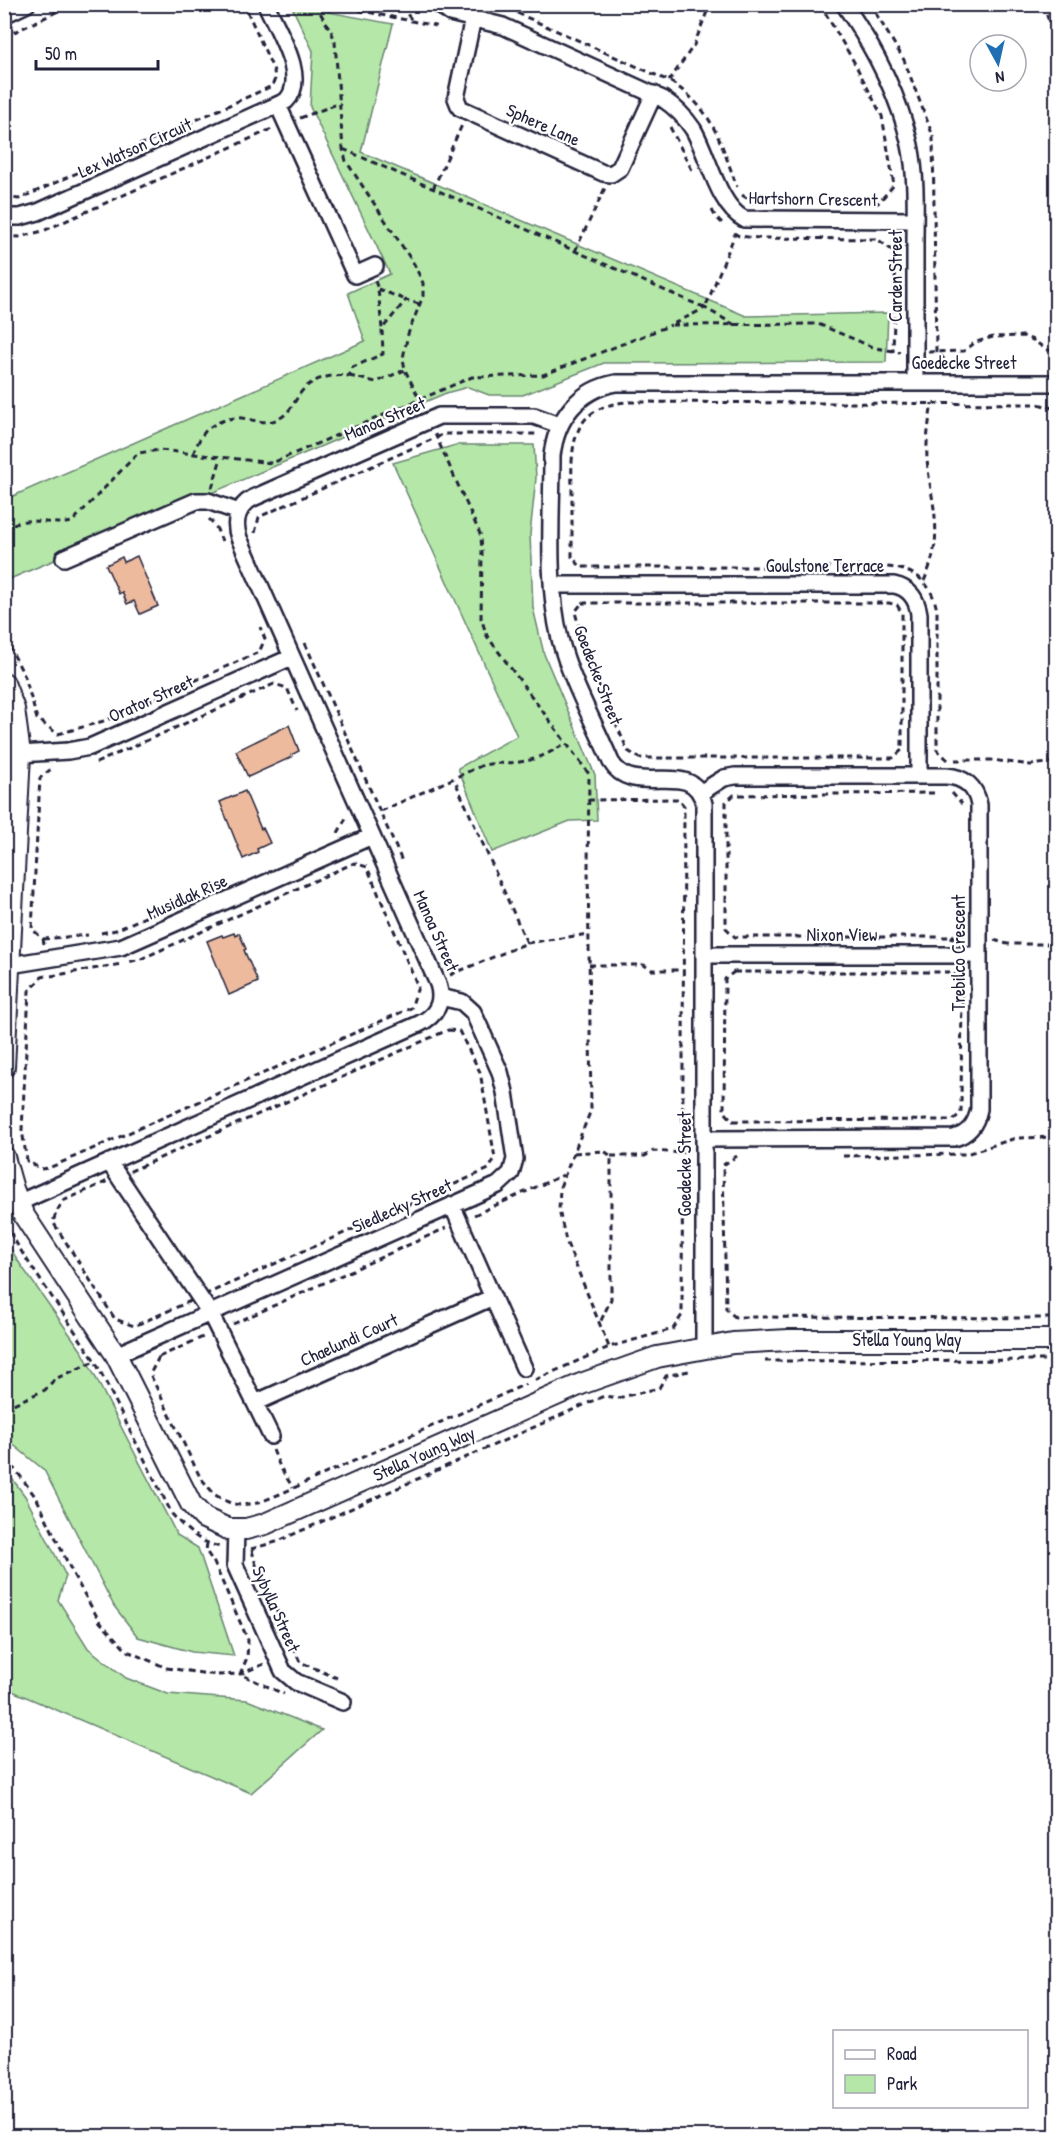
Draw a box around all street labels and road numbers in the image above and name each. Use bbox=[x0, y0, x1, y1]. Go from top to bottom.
street label: Sphere Lane bbox=[502, 97, 584, 152]
street label: Lex Watson Circuit bbox=[74, 111, 196, 184]
street label: Hartshorn Crescent bbox=[748, 185, 878, 212]
street label: Carden Street bbox=[883, 229, 908, 322]
street label: Goedecke Street bbox=[912, 350, 1017, 375]
street label: Manoa Street bbox=[340, 390, 430, 447]
street label: Goulstone Terrace bbox=[766, 553, 884, 578]
street label: Goedecke Street bbox=[568, 621, 629, 729]
street label: Orator Street bbox=[104, 668, 198, 728]
street label: Musidlak Rise bbox=[143, 868, 231, 925]
street label: Manoa Street bbox=[407, 886, 466, 976]
street label: Trebilco Crescent bbox=[946, 894, 971, 1011]
street label: Nixon View bbox=[807, 922, 877, 947]
street label: Goedecke Street bbox=[672, 1111, 697, 1216]
street label: Siedlecky Street bbox=[348, 1172, 456, 1239]
street label: Chaelundi Court bbox=[296, 1307, 402, 1372]
street label: Stella Young Way bbox=[852, 1327, 962, 1352]
street label: Stella Young Way bbox=[369, 1420, 479, 1487]
street label: Sybylla Street bbox=[246, 1562, 307, 1657]

